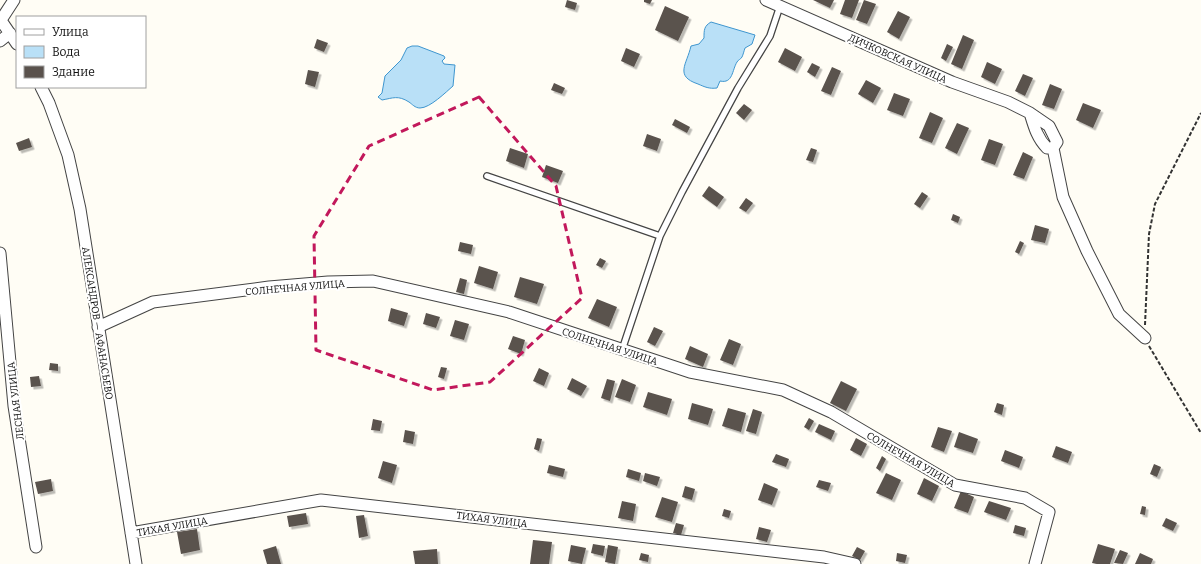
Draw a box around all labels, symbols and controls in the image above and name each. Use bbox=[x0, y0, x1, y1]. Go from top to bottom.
legend bbox=[16, 16, 146, 88]
text: Улица bbox=[52, 25, 89, 39]
street label: ДИЧКОВСКАЯ УЛИЦА bbox=[847, 32, 950, 86]
text: Вода bbox=[52, 45, 81, 59]
text: Здание bbox=[52, 65, 95, 79]
street label: АЛЕКСАНДРОВ — АФАНАСЬЕВО bbox=[79, 246, 115, 401]
street label: СОЛНЕЧНАЯ УЛИЦА bbox=[245, 278, 346, 298]
street label: СОЛНЕЧНАЯ УЛИЦА bbox=[560, 326, 660, 368]
street label: ЛЕСНАЯ УЛИЦА bbox=[5, 360, 27, 441]
street label: СОЛНЕЧНАЯ УЛИЦА bbox=[864, 430, 958, 491]
street label: ТИХАЯ УЛИЦА bbox=[456, 510, 529, 530]
street label: ТИХАЯ УЛИЦА bbox=[136, 515, 209, 539]

